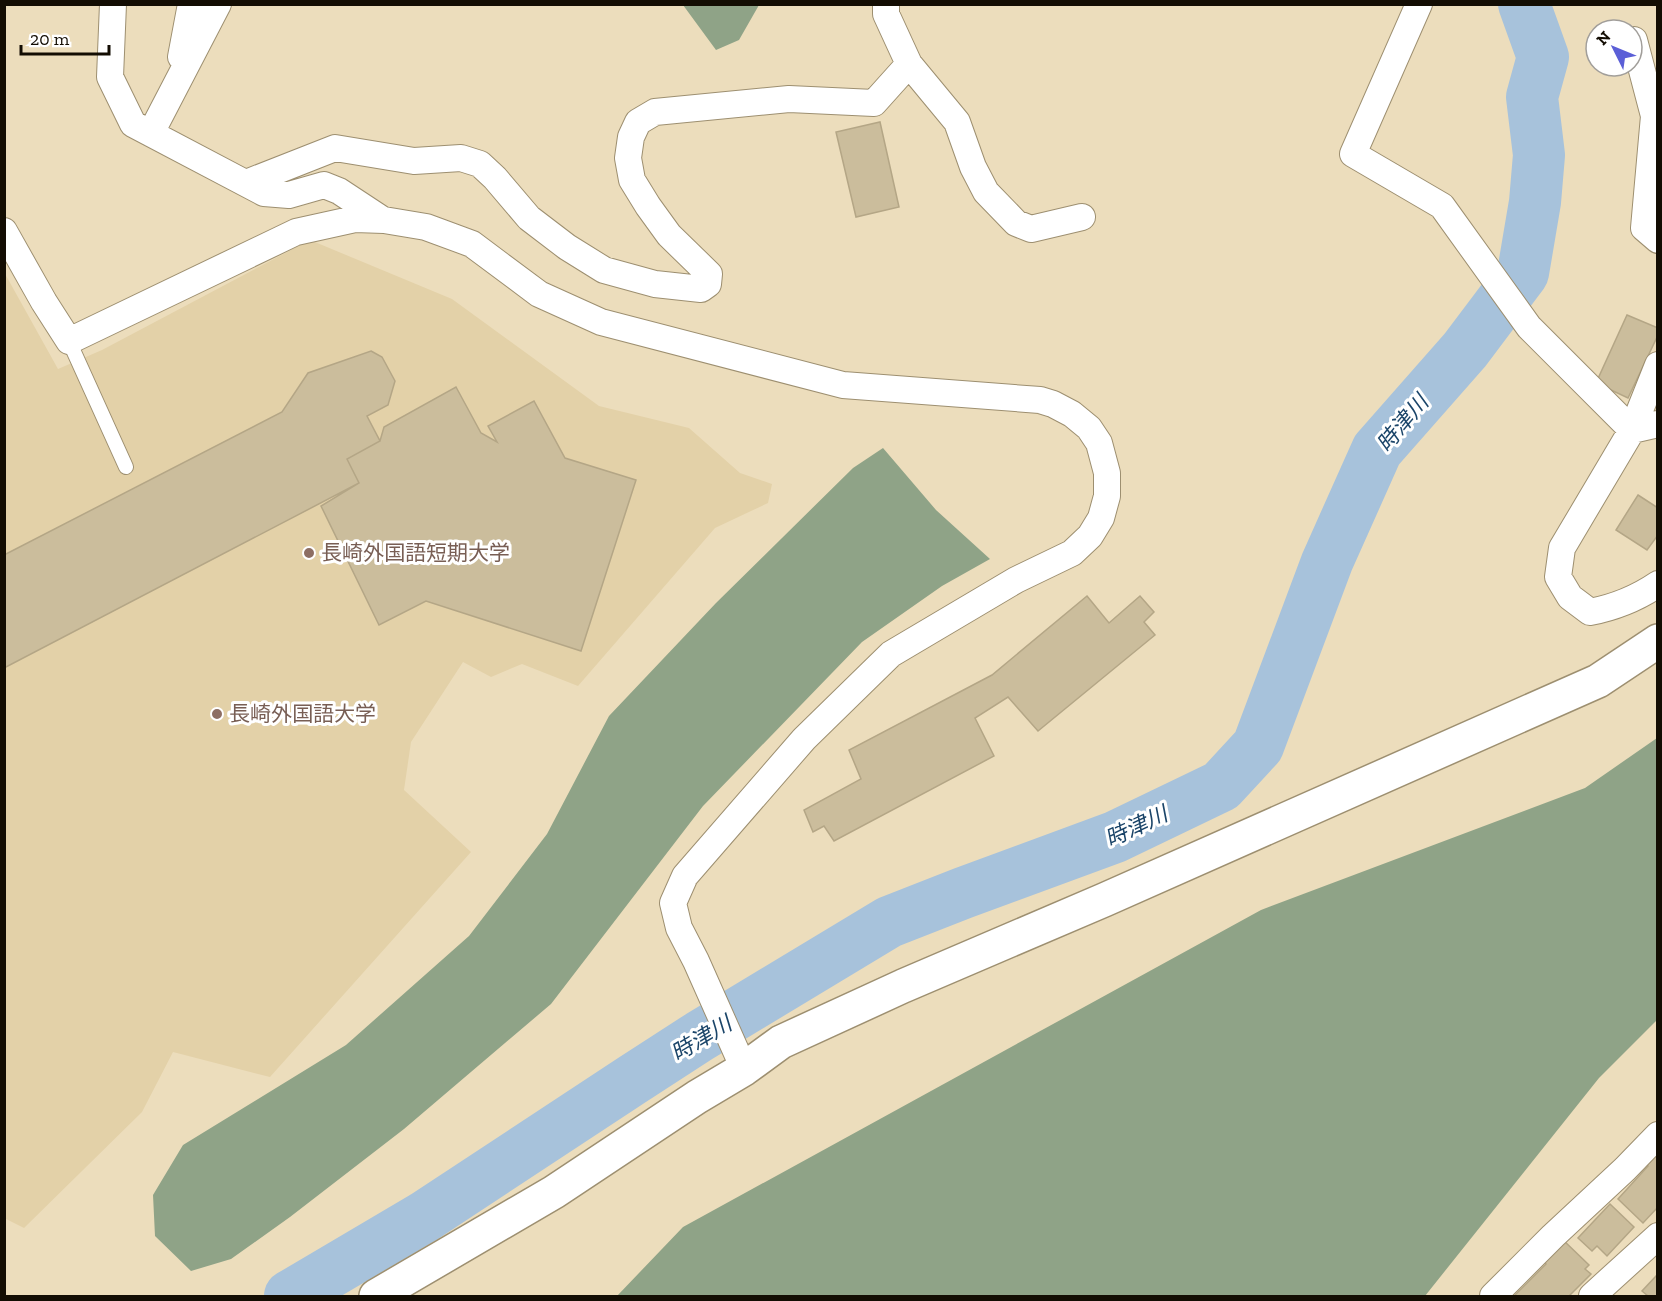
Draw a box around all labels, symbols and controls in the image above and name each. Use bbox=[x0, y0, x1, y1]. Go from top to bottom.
scale bar bbox=[21, 18, 110, 56]
north arrow bbox=[1584, 18, 1644, 78]
text: N bbox=[1592, 27, 1614, 49]
text: 20 m bbox=[30, 28, 70, 50]
water label: 時津川 bbox=[1371, 388, 1435, 457]
place label: 長崎外国語短期大学 bbox=[321, 540, 510, 565]
marker: 長崎外国語短期大学 bbox=[302, 546, 316, 560]
place label: 長崎外国語大学 bbox=[229, 701, 376, 726]
marker: 長崎外国語大学 bbox=[210, 707, 224, 721]
water label: 時津川 bbox=[1101, 799, 1174, 853]
water label: 時津川 bbox=[666, 1009, 738, 1067]

